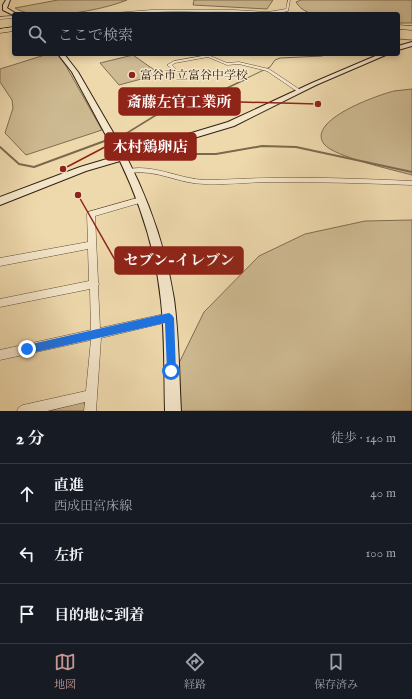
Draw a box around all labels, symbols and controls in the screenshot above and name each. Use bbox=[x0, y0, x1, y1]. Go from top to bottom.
search box bbox=[12, 12, 400, 56]
icon: search bbox=[26, 23, 48, 45]
text: ここで検索 bbox=[58, 26, 133, 45]
place label: 富谷市立富谷中学校 bbox=[140, 68, 248, 83]
marker: 富谷市立富谷中学校 bbox=[127, 70, 137, 80]
callout: 斎藤左官工業所 bbox=[119, 88, 240, 115]
text: 斎藤左官工業所 bbox=[126, 93, 232, 112]
callout: 木村鶏卵店 bbox=[105, 133, 196, 160]
text: 木村鶏卵店 bbox=[112, 138, 188, 157]
callout: セブン-イレブン bbox=[115, 247, 243, 274]
text: セブン-イレブン bbox=[124, 251, 234, 270]
route end bbox=[18, 340, 36, 358]
route start bbox=[162, 362, 180, 380]
text: 2 分 bbox=[16, 429, 45, 450]
text: 徒歩 · 140 m bbox=[331, 430, 396, 447]
text: 直進 bbox=[54, 476, 84, 495]
icon: ahead bbox=[16, 483, 38, 505]
text: 40 m bbox=[370, 485, 396, 502]
text: 西成田宮床線 bbox=[54, 498, 132, 515]
icon: left bbox=[16, 543, 38, 565]
text: 100 m bbox=[366, 545, 396, 562]
text: 左折 bbox=[54, 546, 84, 565]
icon: arrive bbox=[16, 603, 38, 625]
text: 目的地に到着 bbox=[54, 606, 144, 625]
tab: 地図 bbox=[54, 651, 76, 692]
tab: 経路 bbox=[184, 651, 206, 692]
tab: 保存済み bbox=[314, 651, 358, 692]

